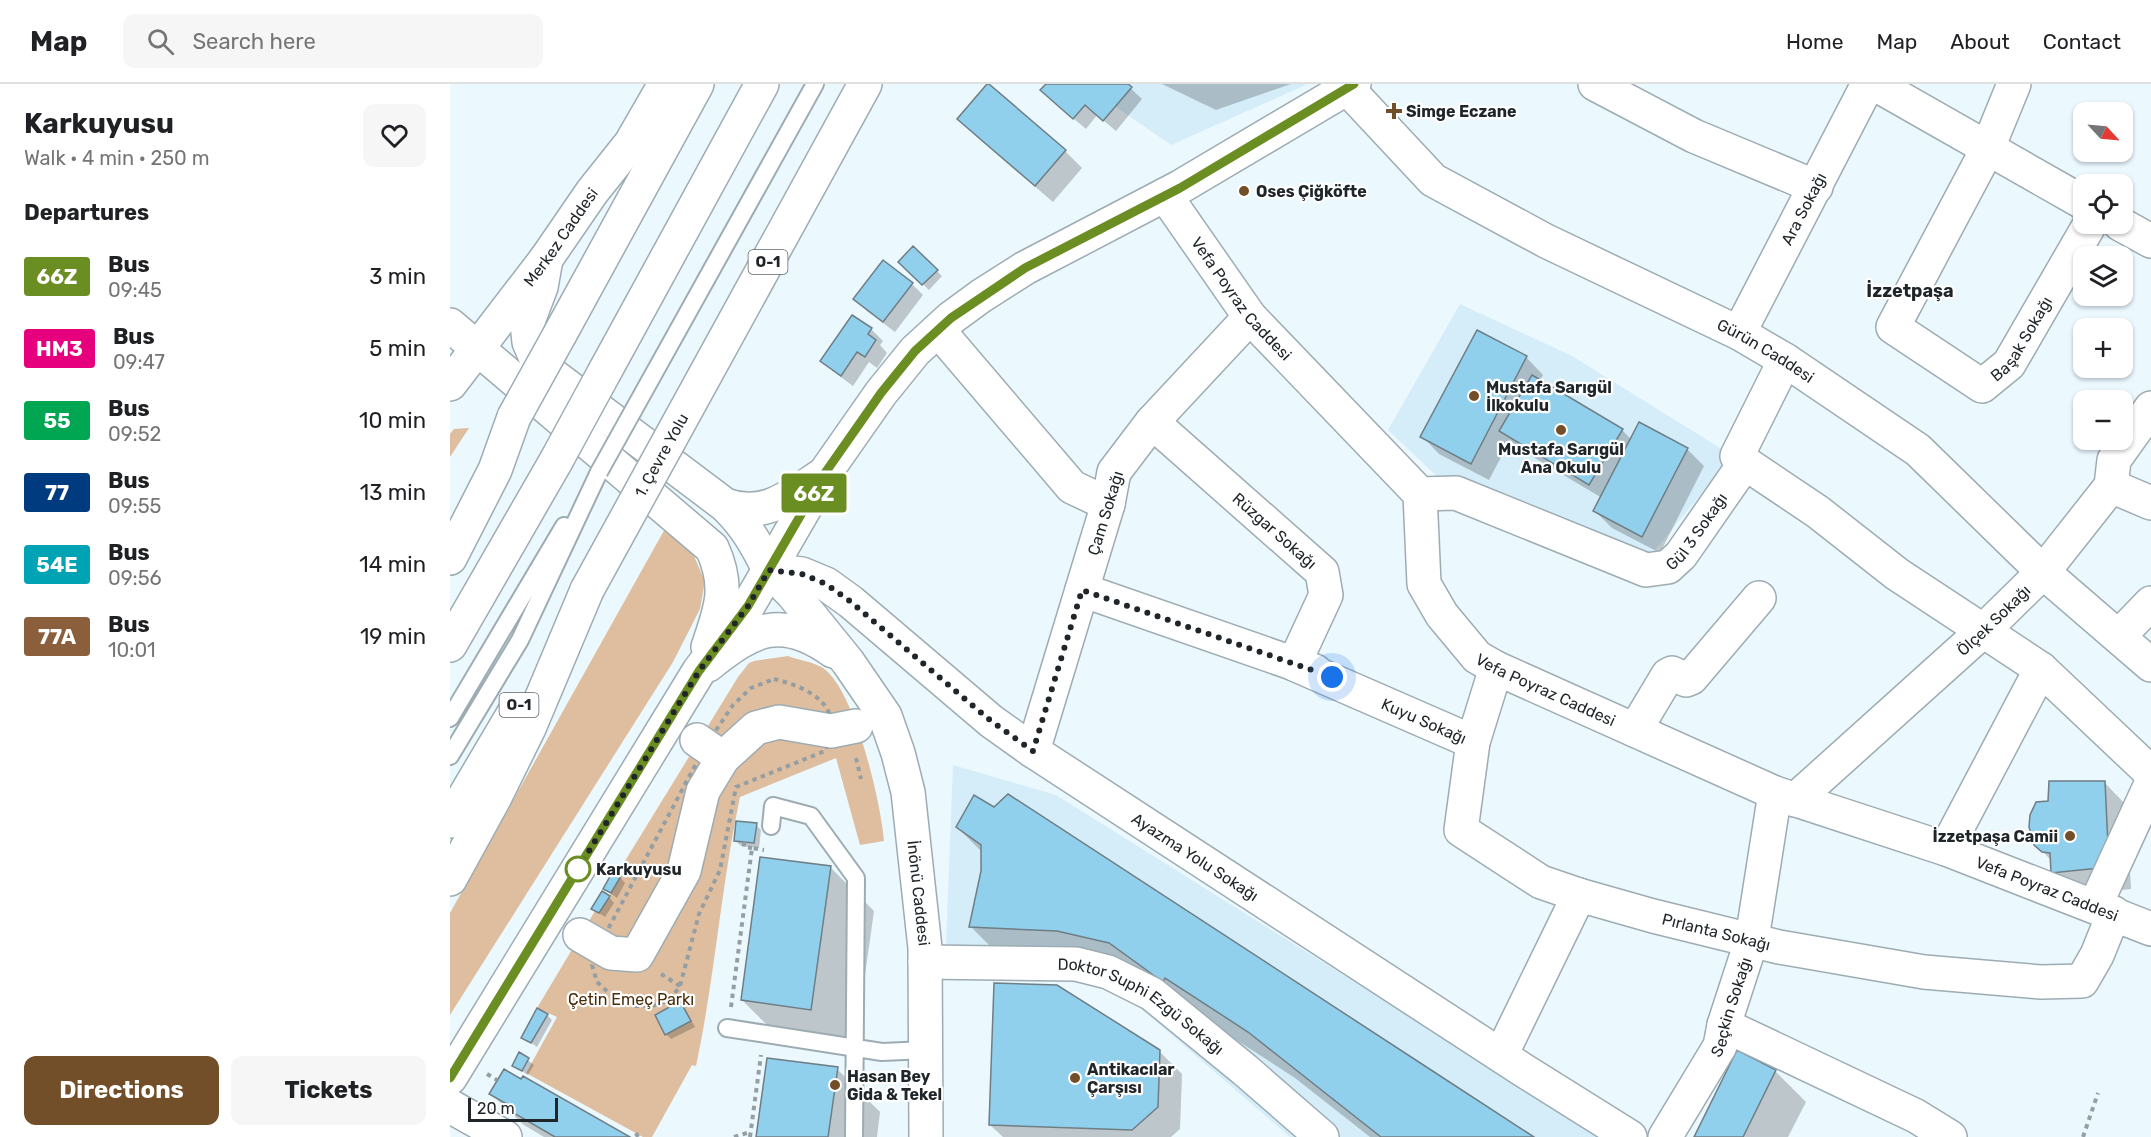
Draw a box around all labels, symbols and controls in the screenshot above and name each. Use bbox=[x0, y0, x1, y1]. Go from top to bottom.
search box bbox=[123, 14, 543, 68]
text: Map bbox=[30, 25, 87, 58]
icon: search bbox=[144, 25, 177, 58]
text: Search here bbox=[192, 28, 316, 55]
text: Home bbox=[1786, 29, 1843, 54]
text: Map bbox=[1876, 29, 1917, 54]
text: About bbox=[1950, 29, 2010, 54]
text: Contact bbox=[2043, 29, 2121, 54]
place label: Simge Eczane bbox=[1406, 102, 1517, 121]
north arrow bbox=[2073, 102, 2133, 162]
map controls bbox=[2073, 102, 2133, 450]
button: heart bbox=[363, 104, 426, 167]
marker: Simge Eczane bbox=[1387, 104, 1401, 118]
text: Karkuyusu bbox=[24, 107, 174, 140]
text: Walk · 4 min · 250 m bbox=[24, 146, 209, 170]
street label: Ara Sokağı bbox=[1777, 169, 1830, 248]
button: locate bbox=[2073, 174, 2133, 234]
place label: Oses Çiğköfte bbox=[1256, 182, 1367, 201]
street label: Merkez Caddesi bbox=[520, 184, 602, 290]
marker: Oses Çiğköfte bbox=[1237, 184, 1251, 198]
text: Departures bbox=[24, 199, 149, 226]
street label: Vefa Poyraz Caddesi bbox=[1187, 233, 1295, 364]
button: layers bbox=[2073, 246, 2133, 306]
road number: O-1 bbox=[748, 250, 788, 274]
text: Bus bbox=[108, 251, 150, 278]
text: 3 min bbox=[369, 263, 426, 290]
text: 66Z bbox=[37, 264, 78, 289]
text: 09:45 bbox=[108, 278, 162, 302]
district label: İzzetpaşa bbox=[1866, 280, 1954, 302]
street label: Başak Sokağı bbox=[1987, 293, 2056, 385]
street label: Gürün Caddesi bbox=[1714, 315, 1818, 387]
button: + bbox=[2073, 318, 2133, 378]
text: Bus bbox=[113, 323, 155, 350]
text: 5 min bbox=[369, 335, 426, 362]
text: HM3 bbox=[36, 336, 83, 361]
text: 09:47 bbox=[113, 350, 165, 374]
place label: Mustafa Sarıgül İlkokulu bbox=[1486, 378, 1612, 415]
marker: Mustafa Sarıgül İlkokulu bbox=[1467, 389, 1481, 403]
button: − bbox=[2073, 390, 2133, 450]
text: Bus bbox=[108, 395, 150, 422]
text: 10 min bbox=[359, 407, 426, 434]
text: 55 bbox=[43, 408, 71, 433]
street label: 1. Çevre Yolu bbox=[631, 410, 692, 501]
text: 09:52 bbox=[108, 422, 161, 446]
marker: Mustafa Sarıgül Ana Okulu bbox=[1554, 423, 1568, 437]
place label: Mustafa Sarıgül Ana Okulu bbox=[1498, 440, 1624, 477]
text: Bus bbox=[108, 467, 150, 494]
street label: Çam Sokağı bbox=[1084, 469, 1127, 558]
line badge: 66Z bbox=[780, 474, 848, 512]
text: 13 min bbox=[360, 479, 426, 506]
text: 77 bbox=[45, 480, 69, 505]
text: 66Z bbox=[794, 481, 835, 506]
street label: Rüzgar Sokağı bbox=[1229, 489, 1321, 573]
street label: Gül 3 Sokağı bbox=[1662, 489, 1731, 574]
text: 09:55 bbox=[108, 494, 161, 518]
text: Bus bbox=[108, 539, 150, 566]
text: 14 min bbox=[359, 551, 426, 578]
text: 54E bbox=[36, 552, 78, 577]
text: 09:56 bbox=[108, 566, 162, 590]
street label: Ölçek Sokağı bbox=[1953, 581, 2034, 660]
text: Bus bbox=[108, 611, 150, 638]
text: 19 min bbox=[360, 623, 426, 650]
text: 77A bbox=[38, 624, 76, 649]
text: 10:01 bbox=[108, 638, 156, 662]
street label: Vefa Poyraz Caddesi bbox=[1472, 649, 1618, 730]
your location bbox=[1317, 662, 1347, 692]
road number: O-1 bbox=[500, 693, 538, 717]
street label: Kuyu Sokağı bbox=[1378, 694, 1469, 748]
street label: Ayazma Yolu Sokağı bbox=[1128, 809, 1262, 905]
place label: İzzetpaşa Camii bbox=[1933, 827, 2058, 846]
marker: İzzetpaşa Camii bbox=[2063, 829, 2077, 843]
street label: İnönü Caddesi bbox=[903, 839, 934, 947]
street label: Vefa Poyraz Caddesi bbox=[1973, 853, 2121, 925]
marker: Karkuyusu bbox=[565, 856, 591, 882]
place label: Karkuyusu bbox=[596, 860, 682, 879]
street label: Pırlanta Sokağı bbox=[1660, 910, 1772, 955]
street label: Doktor Suphi Ezgü Sokağı bbox=[1058, 955, 1227, 1059]
street label: Seçkin Sokağı bbox=[1707, 955, 1755, 1060]
park label: Çetin Emeç Parkı bbox=[568, 990, 694, 1009]
button: Directions bbox=[24, 1056, 219, 1125]
button: Tickets bbox=[231, 1056, 426, 1125]
place label: Antikacılar Çarşısı bbox=[1087, 1060, 1175, 1097]
place label: Hasan Bey Gida & Tekel bbox=[847, 1067, 942, 1104]
marker: Antikacılar Çarşısı bbox=[1068, 1071, 1082, 1085]
marker: Hasan Bey Gida & Tekel bbox=[828, 1078, 842, 1092]
scale bar bbox=[468, 1095, 558, 1122]
text: 20 m bbox=[477, 1099, 515, 1118]

